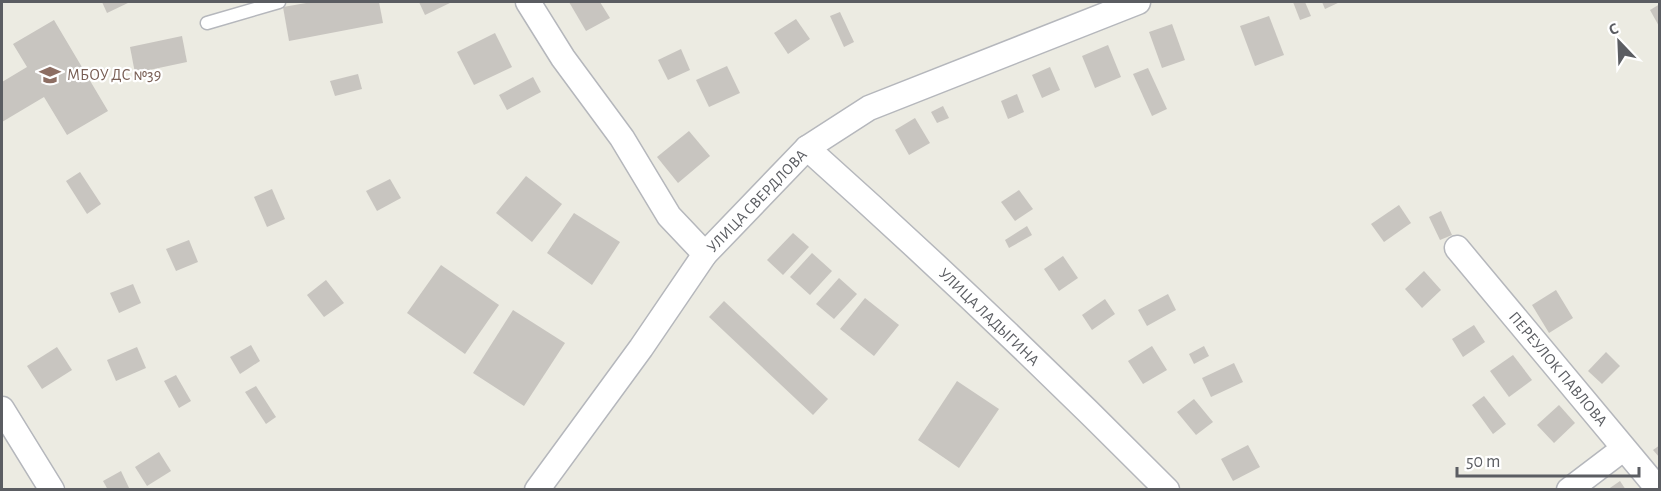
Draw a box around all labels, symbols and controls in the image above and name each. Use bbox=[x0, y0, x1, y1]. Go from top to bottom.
north arrow bbox=[1589, 12, 1649, 72]
text: С bbox=[1606, 20, 1621, 38]
school or university icon: МБОУ ДС №39 bbox=[38, 63, 62, 87]
place label: МБОУ ДС №39 bbox=[67, 67, 161, 83]
street label: УЛИЦА СВЕРДЛОВА bbox=[704, 146, 810, 256]
street label: УЛИЦА ЛАДЫГИНА bbox=[936, 265, 1043, 369]
street label: ПЕРЕУЛОК ПАВЛОВА bbox=[1506, 309, 1611, 430]
scale bar bbox=[1457, 440, 1638, 478]
text: 50 m bbox=[1466, 453, 1500, 471]

